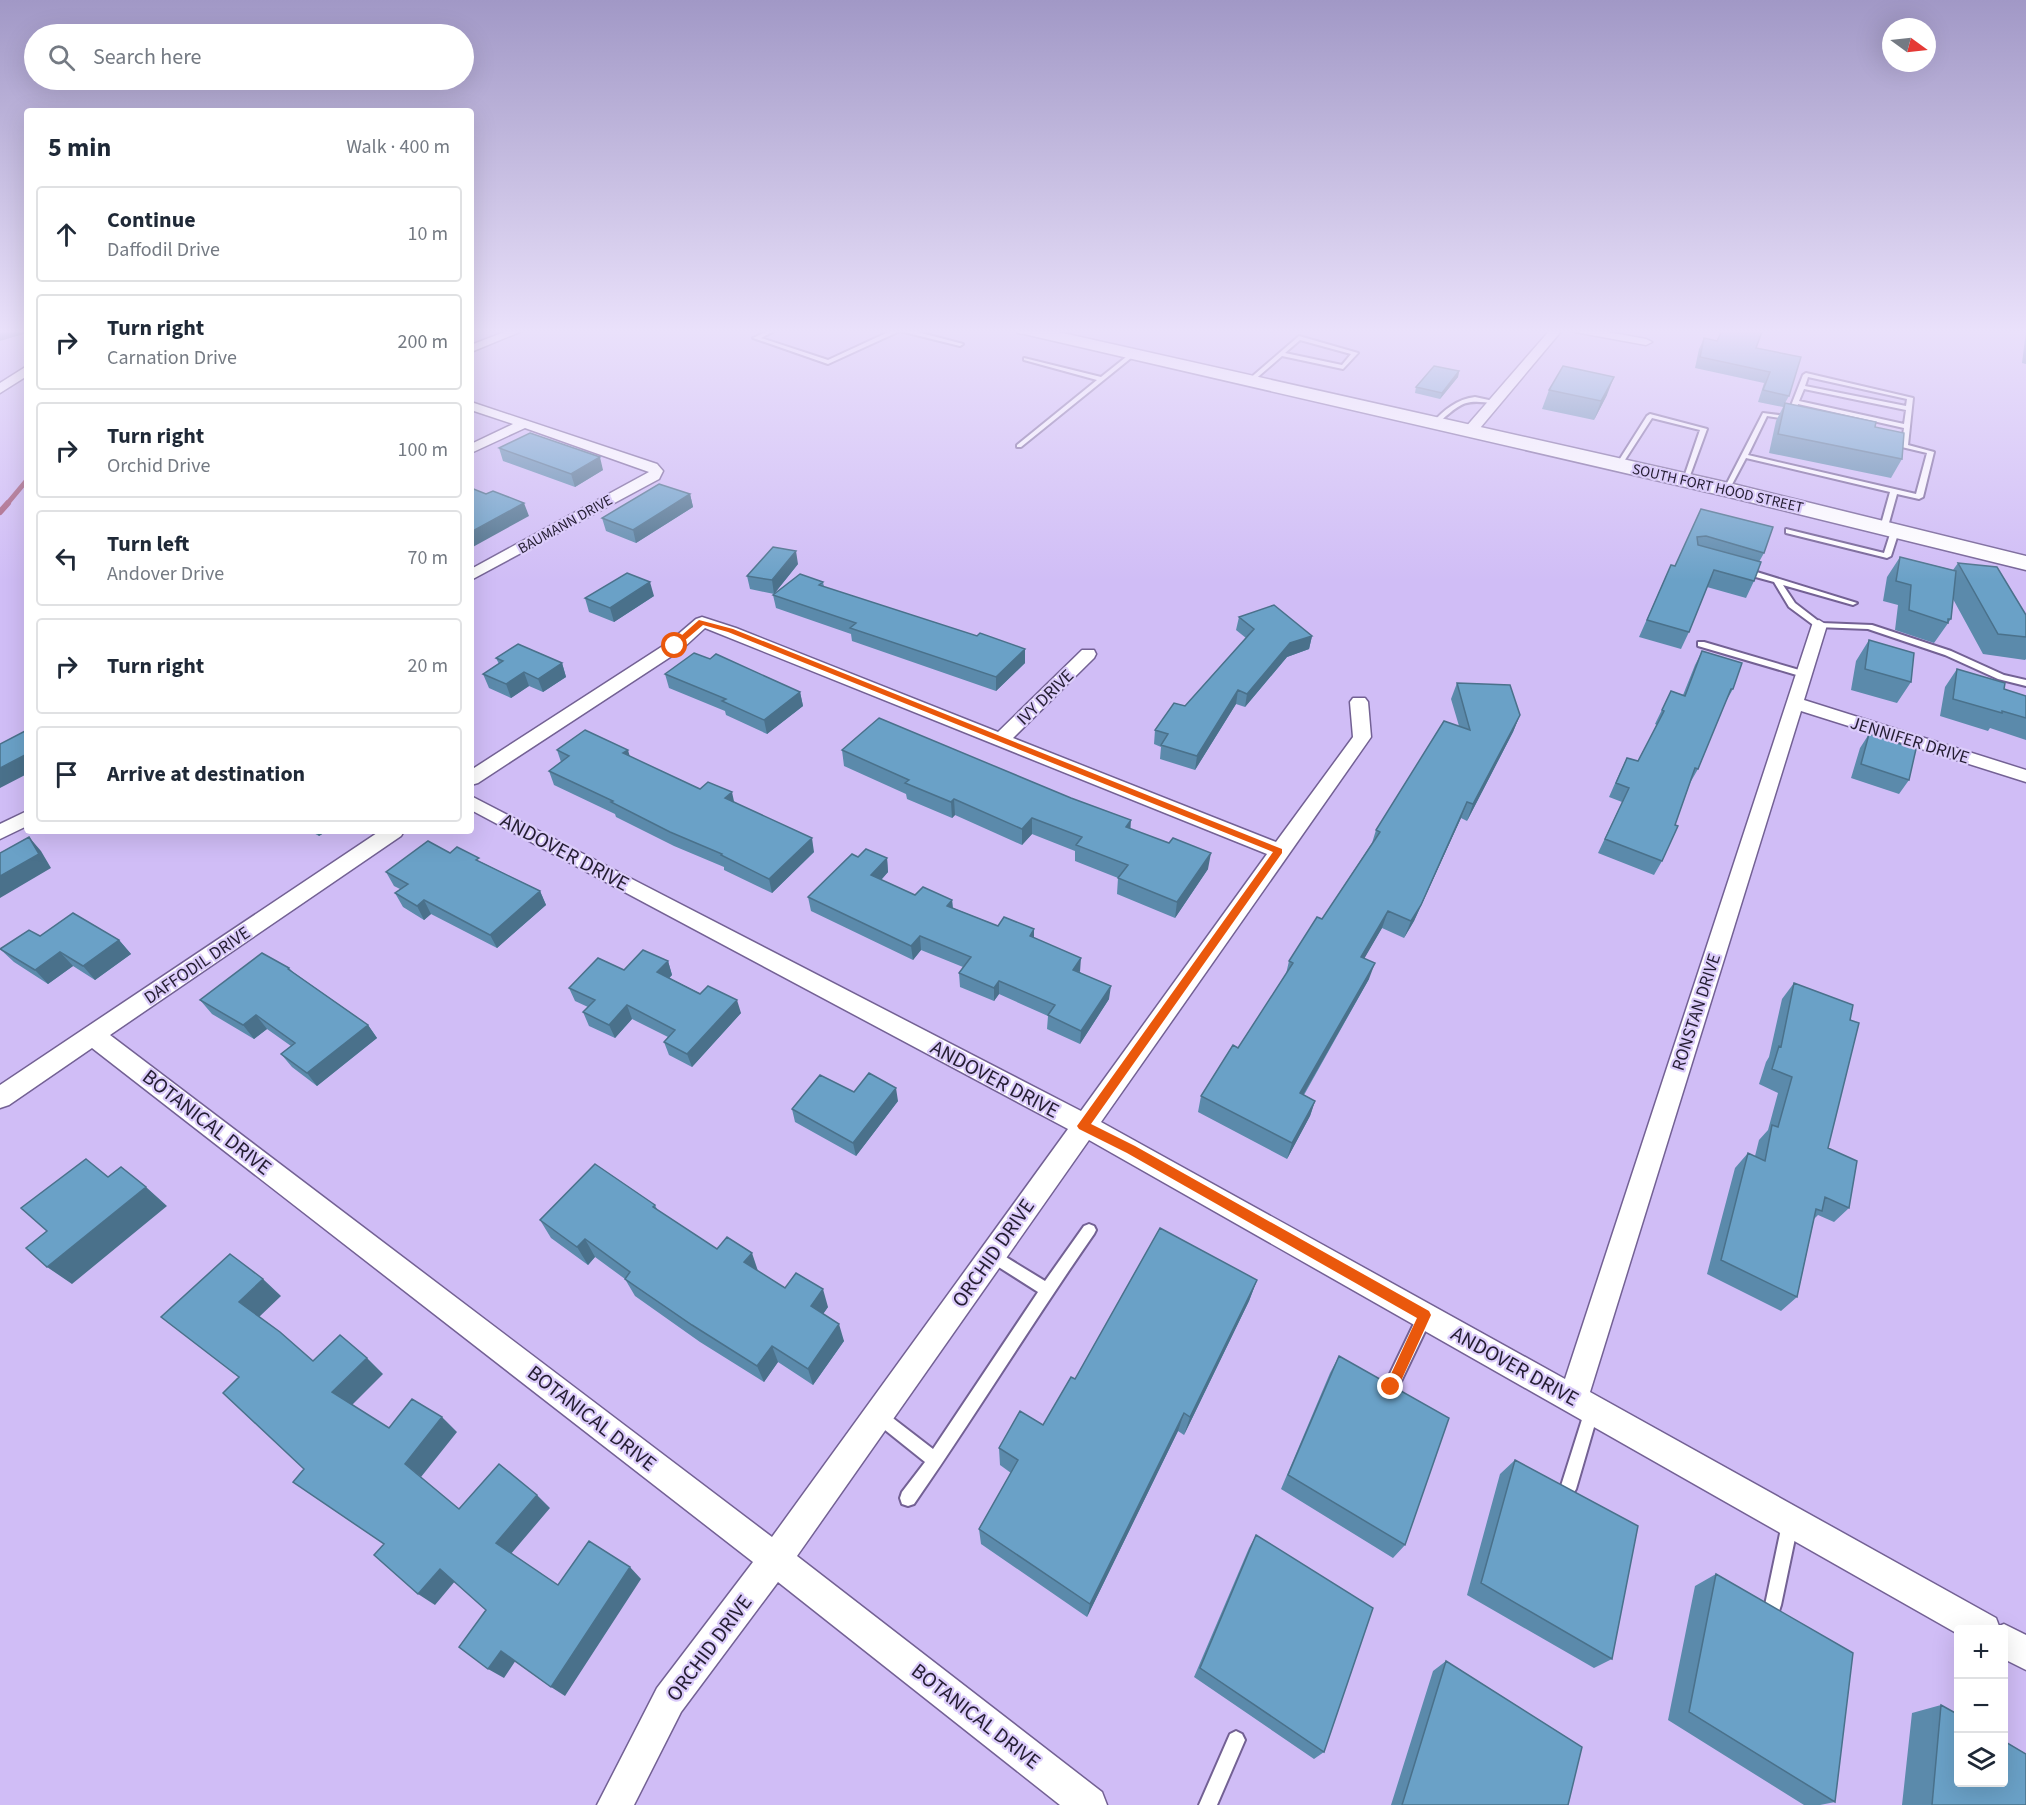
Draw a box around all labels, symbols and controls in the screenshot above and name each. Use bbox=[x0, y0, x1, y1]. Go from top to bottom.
north arrow bbox=[1882, 18, 1936, 72]
search box bbox=[24, 24, 474, 90]
icon: search bbox=[45, 41, 78, 74]
text: Search here bbox=[93, 41, 201, 73]
text: 5 min bbox=[48, 129, 111, 166]
text: Walk · 400 m bbox=[346, 133, 450, 161]
text: Continue bbox=[107, 204, 196, 236]
icon: ahead bbox=[50, 218, 83, 251]
text: 10 m bbox=[408, 220, 448, 248]
text: Daffodil Drive bbox=[107, 236, 220, 264]
text: Turn right bbox=[107, 312, 204, 344]
icon: right bbox=[50, 326, 83, 359]
text: 200 m bbox=[398, 328, 448, 356]
text: Carnation Drive bbox=[107, 344, 237, 372]
text: Turn right bbox=[107, 420, 204, 452]
icon: right bbox=[50, 434, 83, 467]
text: 100 m bbox=[398, 436, 448, 464]
text: Orchid Drive bbox=[107, 452, 210, 480]
street label: SOUTH FORT HOOD STREET bbox=[1630, 459, 1806, 518]
street label: BAUMANN DRIVE bbox=[514, 490, 616, 559]
text: Turn left bbox=[107, 528, 189, 560]
icon: left bbox=[50, 542, 83, 575]
text: 70 m bbox=[408, 544, 448, 572]
text: Andover Drive bbox=[107, 560, 224, 588]
route start bbox=[661, 632, 687, 658]
icon: right bbox=[50, 650, 83, 683]
text: Turn right bbox=[107, 650, 204, 682]
text: 20 m bbox=[408, 652, 448, 680]
street label: IVY DRIVE bbox=[1011, 664, 1080, 731]
street label: JENNIFER DRIVE bbox=[1847, 711, 1972, 770]
icon: arrive bbox=[50, 758, 83, 791]
text: Arrive at destination bbox=[107, 758, 305, 790]
street label: ANDOVER DRIVE bbox=[495, 805, 635, 899]
street label: DAFFODIL DRIVE bbox=[139, 921, 255, 1010]
street label: RONSTAN DRIVE bbox=[1666, 950, 1727, 1074]
street label: ANDOVER DRIVE bbox=[925, 1032, 1065, 1126]
street label: BOTANICAL DRIVE bbox=[136, 1062, 278, 1182]
street label: ORCHID DRIVE bbox=[944, 1193, 1042, 1313]
street label: ANDOVER DRIVE bbox=[1446, 1318, 1584, 1414]
street label: BOTANICAL DRIVE bbox=[521, 1358, 663, 1478]
route end bbox=[1377, 1373, 1403, 1399]
street label: ORCHID DRIVE bbox=[659, 1588, 759, 1708]
map controls bbox=[1954, 1625, 2008, 1787]
button: + bbox=[1954, 1625, 2008, 1679]
street label: BOTANICAL DRIVE bbox=[905, 1656, 1047, 1776]
button: − bbox=[1954, 1679, 2008, 1733]
button: layers bbox=[1954, 1733, 2008, 1787]

